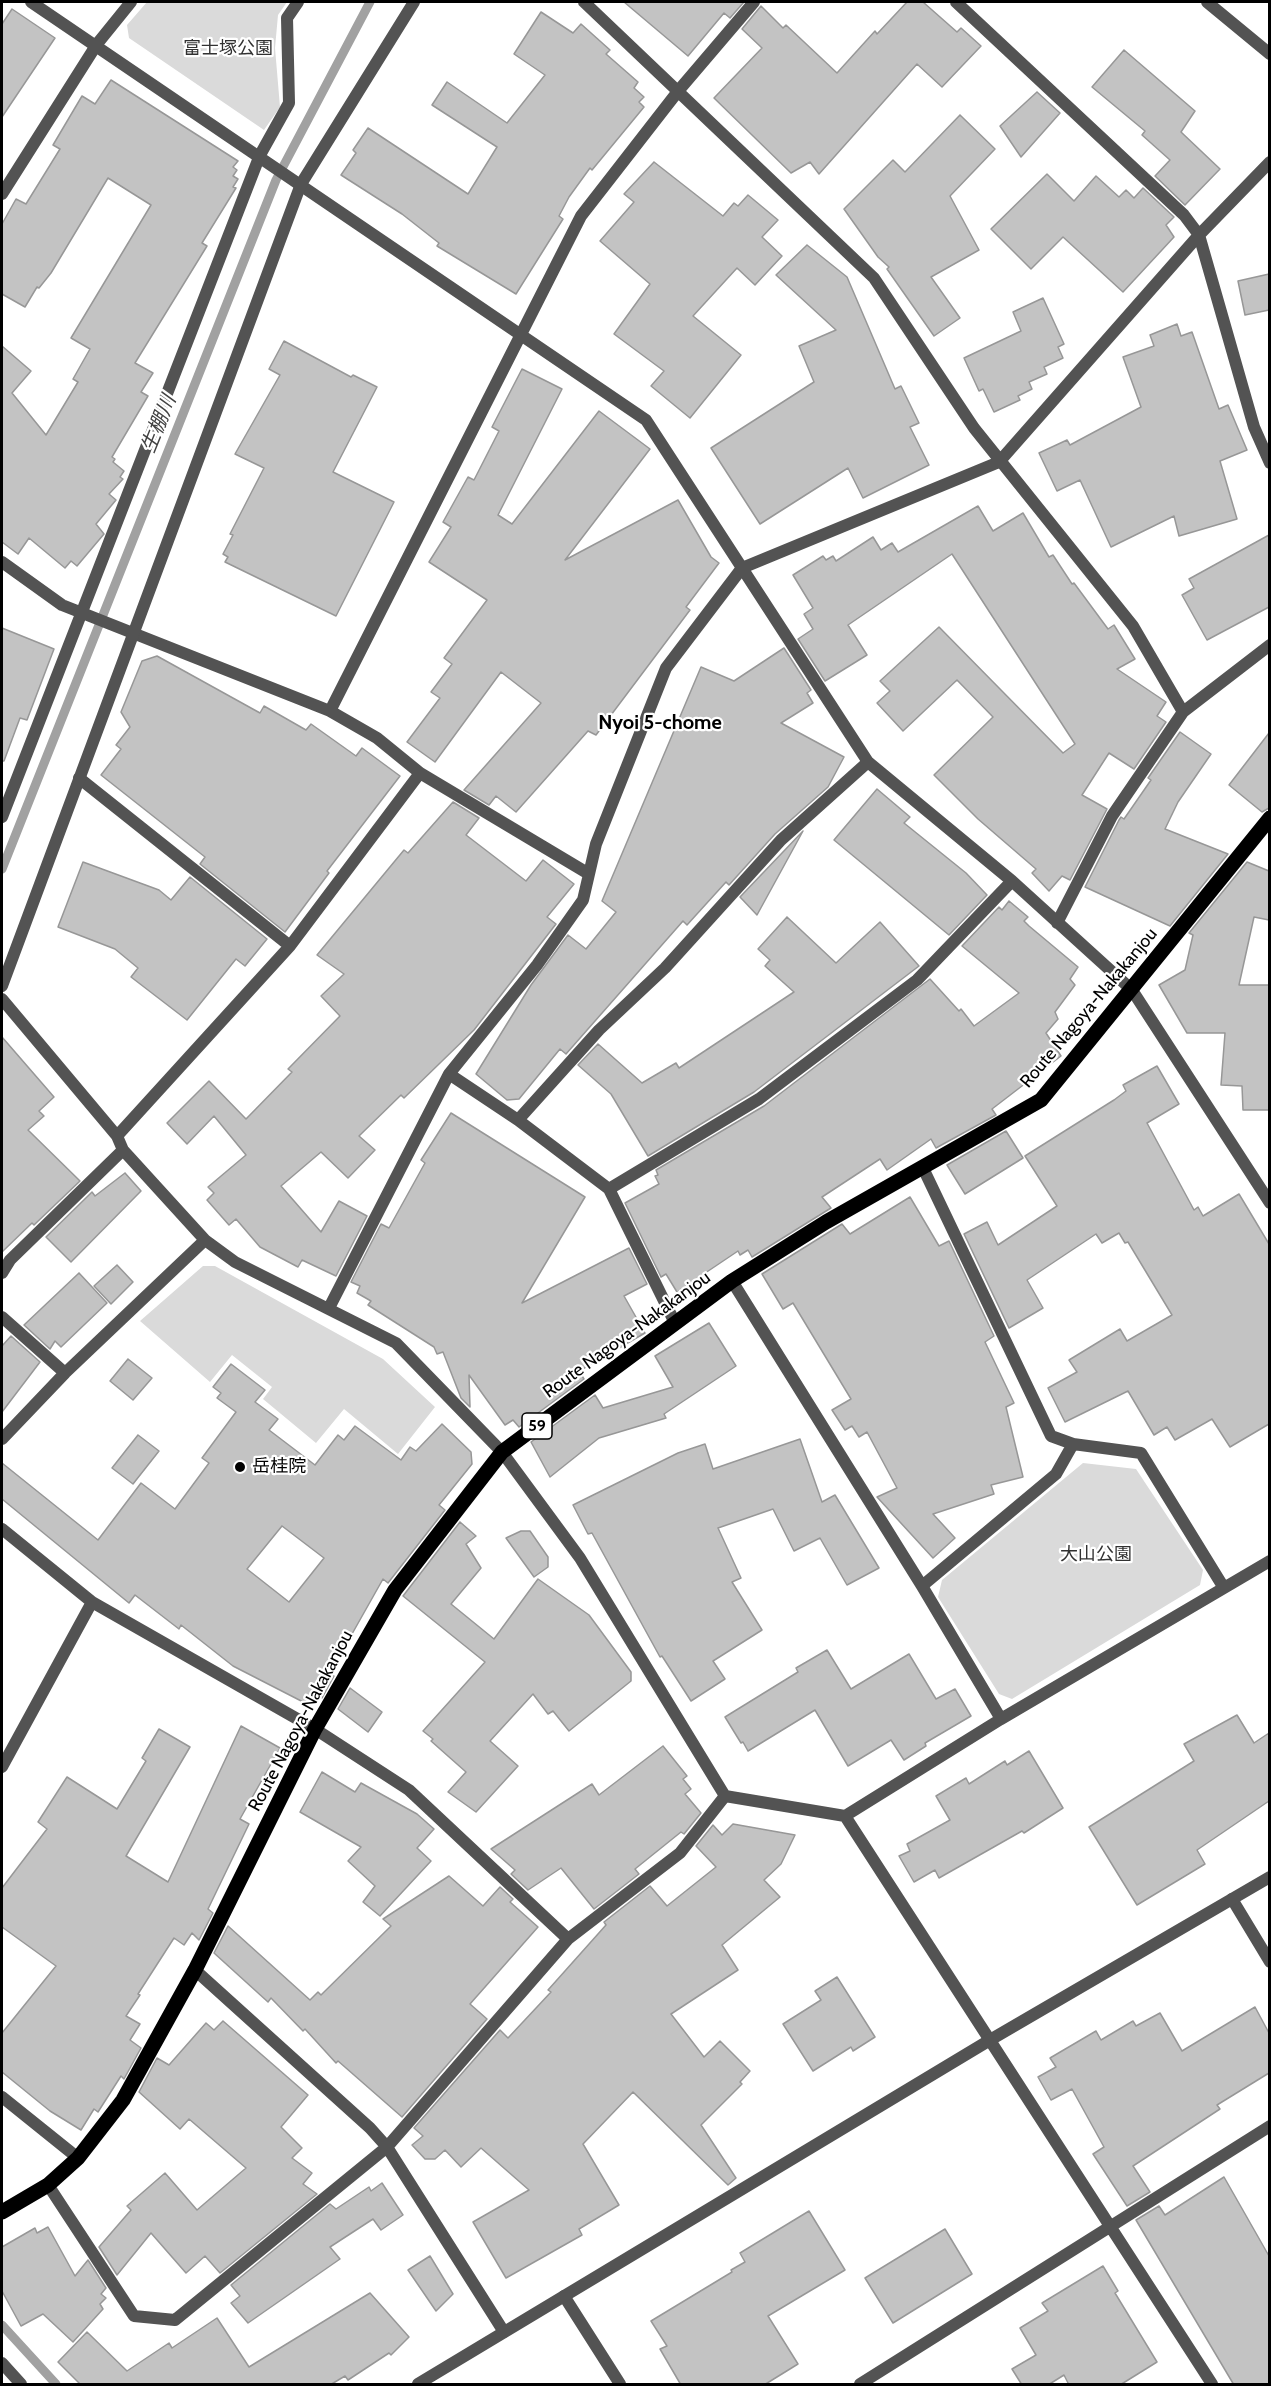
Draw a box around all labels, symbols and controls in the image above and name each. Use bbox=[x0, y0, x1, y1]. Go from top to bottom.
park label: 富士塚公園 bbox=[183, 38, 273, 60]
water label: 生棚川 bbox=[137, 392, 181, 456]
district label: Nyoi 5-chome bbox=[598, 711, 722, 735]
street label: Route Nagoya-Nakakanjou bbox=[1016, 924, 1162, 1092]
street label: Route Nagoya-Nakakanjou bbox=[539, 1267, 715, 1403]
road number: 59 bbox=[522, 1413, 552, 1439]
place label: 岳桂院 bbox=[252, 1456, 306, 1478]
marker: 岳桂院 bbox=[233, 1460, 247, 1474]
park label: 大山公園 bbox=[1060, 1544, 1132, 1566]
street label: Route Nagoya-Nakakanjou bbox=[244, 1627, 358, 1815]

